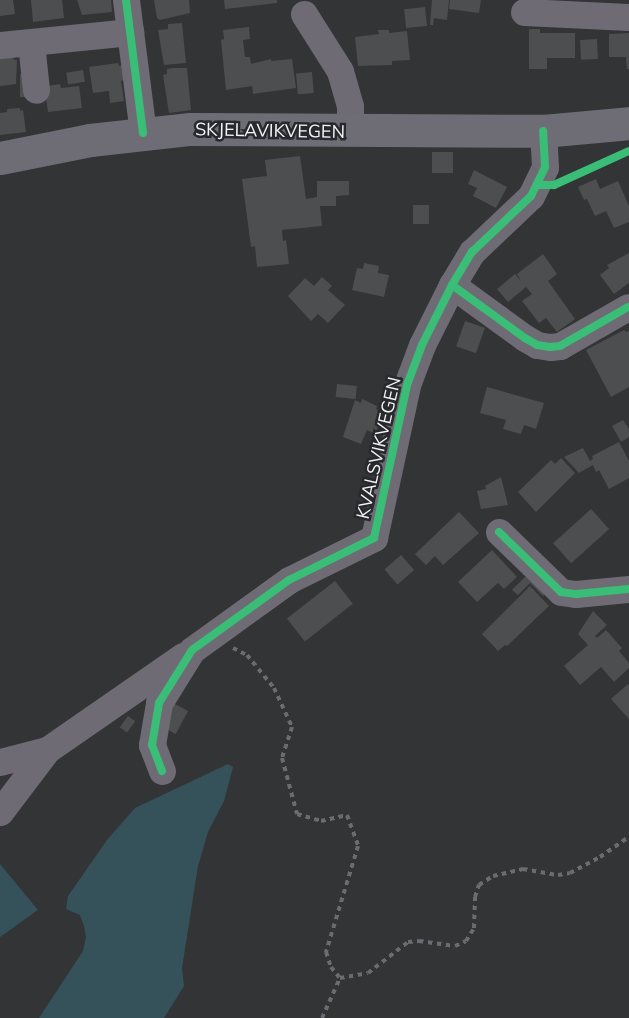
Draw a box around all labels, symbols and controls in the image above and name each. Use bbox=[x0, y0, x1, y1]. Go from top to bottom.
street label: SKJELAVIKVEGEN bbox=[195, 119, 345, 143]
street label: KVALSVIKVEGEN bbox=[352, 375, 406, 521]

